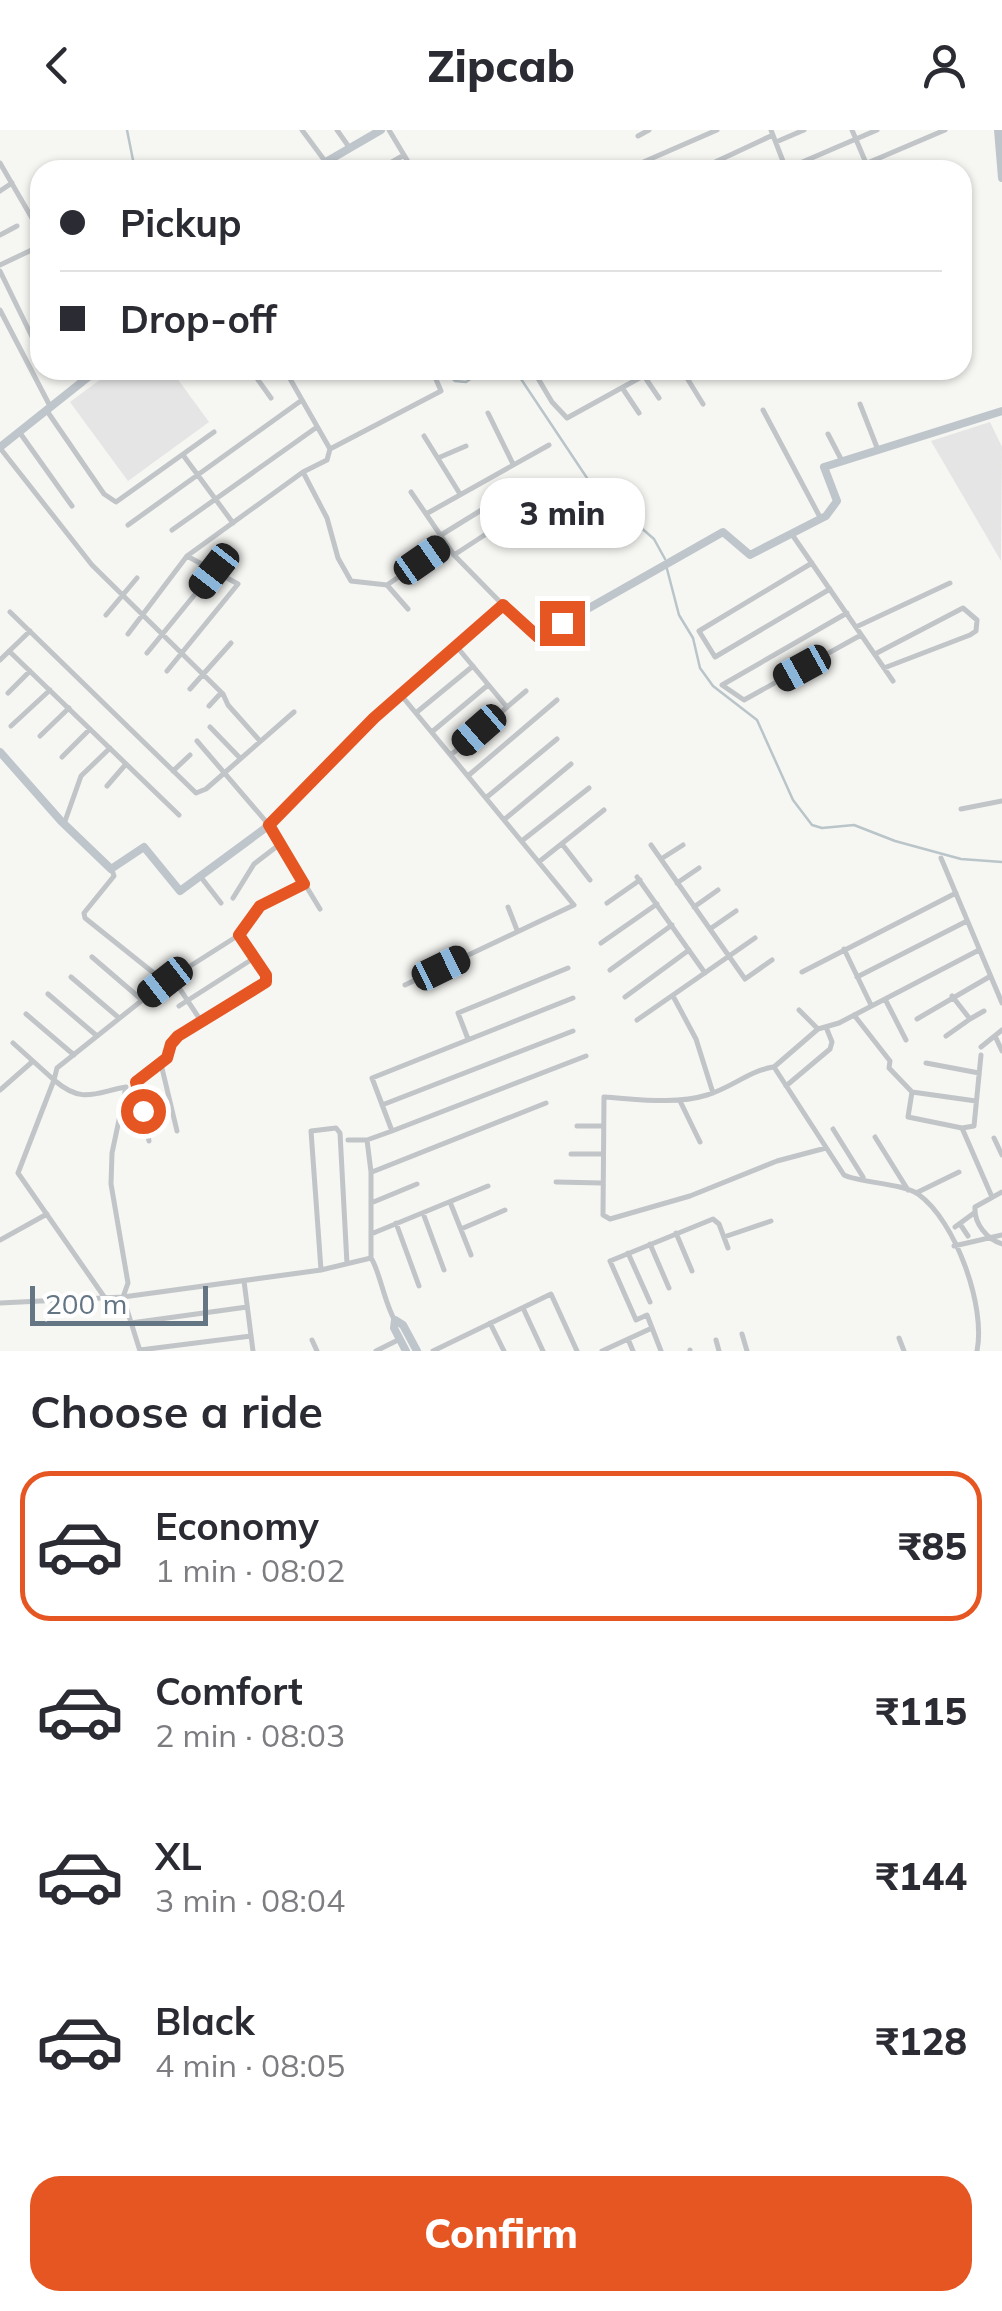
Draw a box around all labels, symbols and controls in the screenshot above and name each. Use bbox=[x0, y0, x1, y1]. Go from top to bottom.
text: Zipcab bbox=[427, 37, 575, 93]
icon: back bbox=[30, 38, 85, 93]
icon: person bbox=[917, 38, 972, 93]
text: Pickup bbox=[120, 199, 242, 247]
text: Drop-off bbox=[120, 295, 277, 343]
callout: 3 min bbox=[480, 478, 644, 548]
text: 3 min bbox=[520, 493, 605, 533]
car bbox=[389, 531, 455, 589]
car bbox=[184, 538, 244, 604]
route end bbox=[540, 601, 585, 646]
car bbox=[768, 640, 836, 696]
car bbox=[447, 699, 511, 761]
car bbox=[407, 941, 475, 995]
car bbox=[132, 952, 198, 1012]
route start bbox=[121, 1089, 166, 1134]
scale bar bbox=[30, 1281, 208, 1326]
text: 200 m bbox=[45, 1286, 127, 1321]
text: Choose a ride bbox=[30, 1383, 323, 1439]
icon: car bbox=[35, 1501, 125, 1591]
text: Economy bbox=[155, 1502, 319, 1550]
text: ₹85 bbox=[899, 1522, 967, 1570]
text: 1 min · 08:02 bbox=[155, 1550, 345, 1590]
icon: car bbox=[35, 1666, 125, 1756]
text: Comfort bbox=[155, 1667, 303, 1715]
text: ₹115 bbox=[876, 1687, 967, 1735]
text: 2 min · 08:03 bbox=[155, 1715, 345, 1755]
icon: car bbox=[35, 1831, 125, 1921]
text: XL bbox=[155, 1832, 202, 1880]
text: ₹144 bbox=[876, 1852, 967, 1900]
text: 3 min · 08:04 bbox=[155, 1880, 345, 1920]
icon: car bbox=[35, 1996, 125, 2086]
text: Black bbox=[155, 1997, 255, 2045]
text: ₹128 bbox=[876, 2017, 967, 2065]
text: 4 min · 08:05 bbox=[155, 2045, 345, 2085]
button: Confirm bbox=[30, 2176, 972, 2291]

